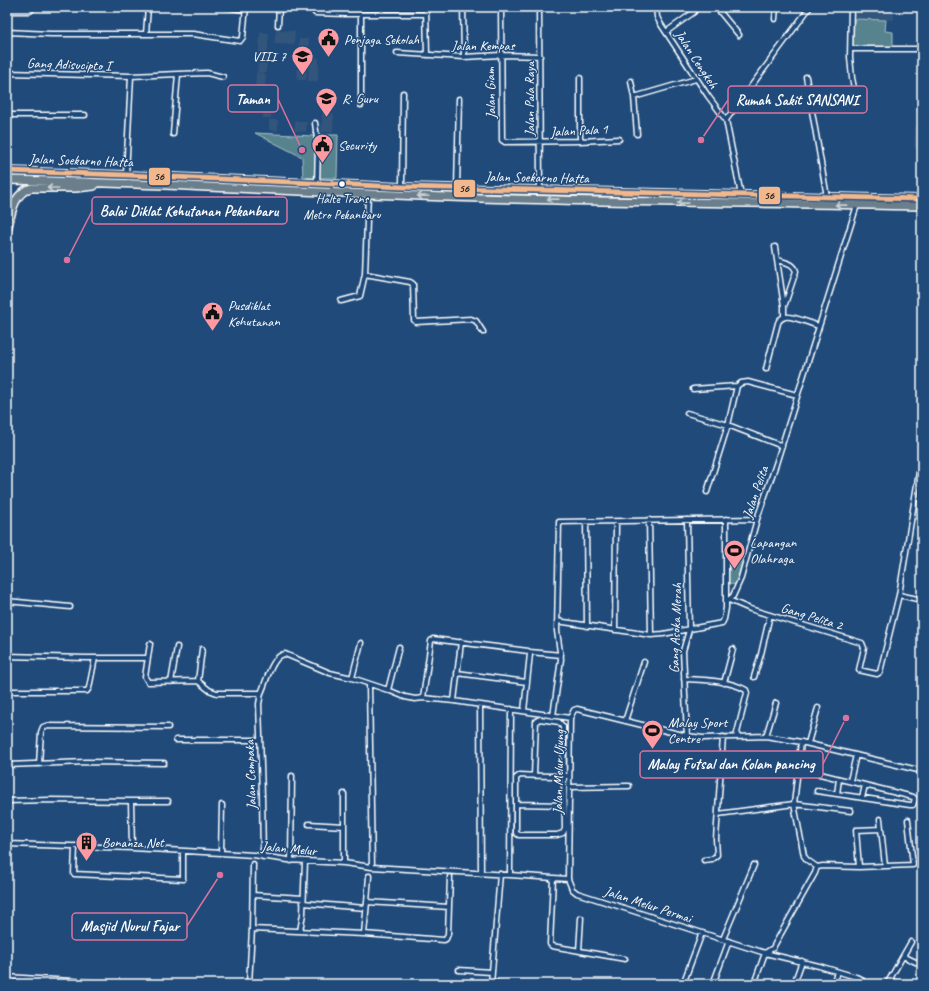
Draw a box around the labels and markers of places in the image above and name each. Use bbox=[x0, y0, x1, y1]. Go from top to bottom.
public building icon: Penjaga Sekolah bbox=[315, 26, 341, 59]
place label: Penjaga Sekolah bbox=[344, 31, 420, 48]
school or university icon: VIII 7 bbox=[289, 43, 315, 76]
place label: VIII 7 bbox=[252, 48, 287, 65]
callout: Taman bbox=[228, 85, 278, 112]
school or university icon: R. Guru bbox=[314, 85, 340, 118]
callout: Rumah Sakit SANSANI bbox=[728, 86, 867, 113]
place label: R. Guru bbox=[342, 90, 379, 107]
public building icon: Security bbox=[310, 132, 336, 165]
place label: Security bbox=[338, 137, 378, 154]
marker: Halte Trans Metro Pekanbaru bbox=[337, 179, 347, 189]
place label: Halte Trans Metro Pekanbaru bbox=[303, 191, 382, 223]
callout: Balai Diklat Kehutanan Pekanbaru bbox=[92, 197, 287, 224]
place label: Pusdiklat Kehutanan bbox=[228, 297, 280, 330]
public building icon: Pusdiklat Kehutanan bbox=[200, 300, 226, 333]
place label: Lapangan Olahraga bbox=[750, 534, 797, 567]
sports icon: Lapangan Olahraga bbox=[721, 537, 747, 570]
place label: Malay Sport Centre bbox=[668, 714, 728, 747]
sports icon: Malay Sport Centre bbox=[639, 717, 665, 750]
callout: Malay Futsal dan Kolam pancing bbox=[640, 751, 823, 778]
building icon: Bonanza Net bbox=[73, 829, 99, 862]
place label: Bonanza Net bbox=[102, 834, 165, 851]
callout: Masjid Nurul Fajar bbox=[72, 913, 187, 940]

